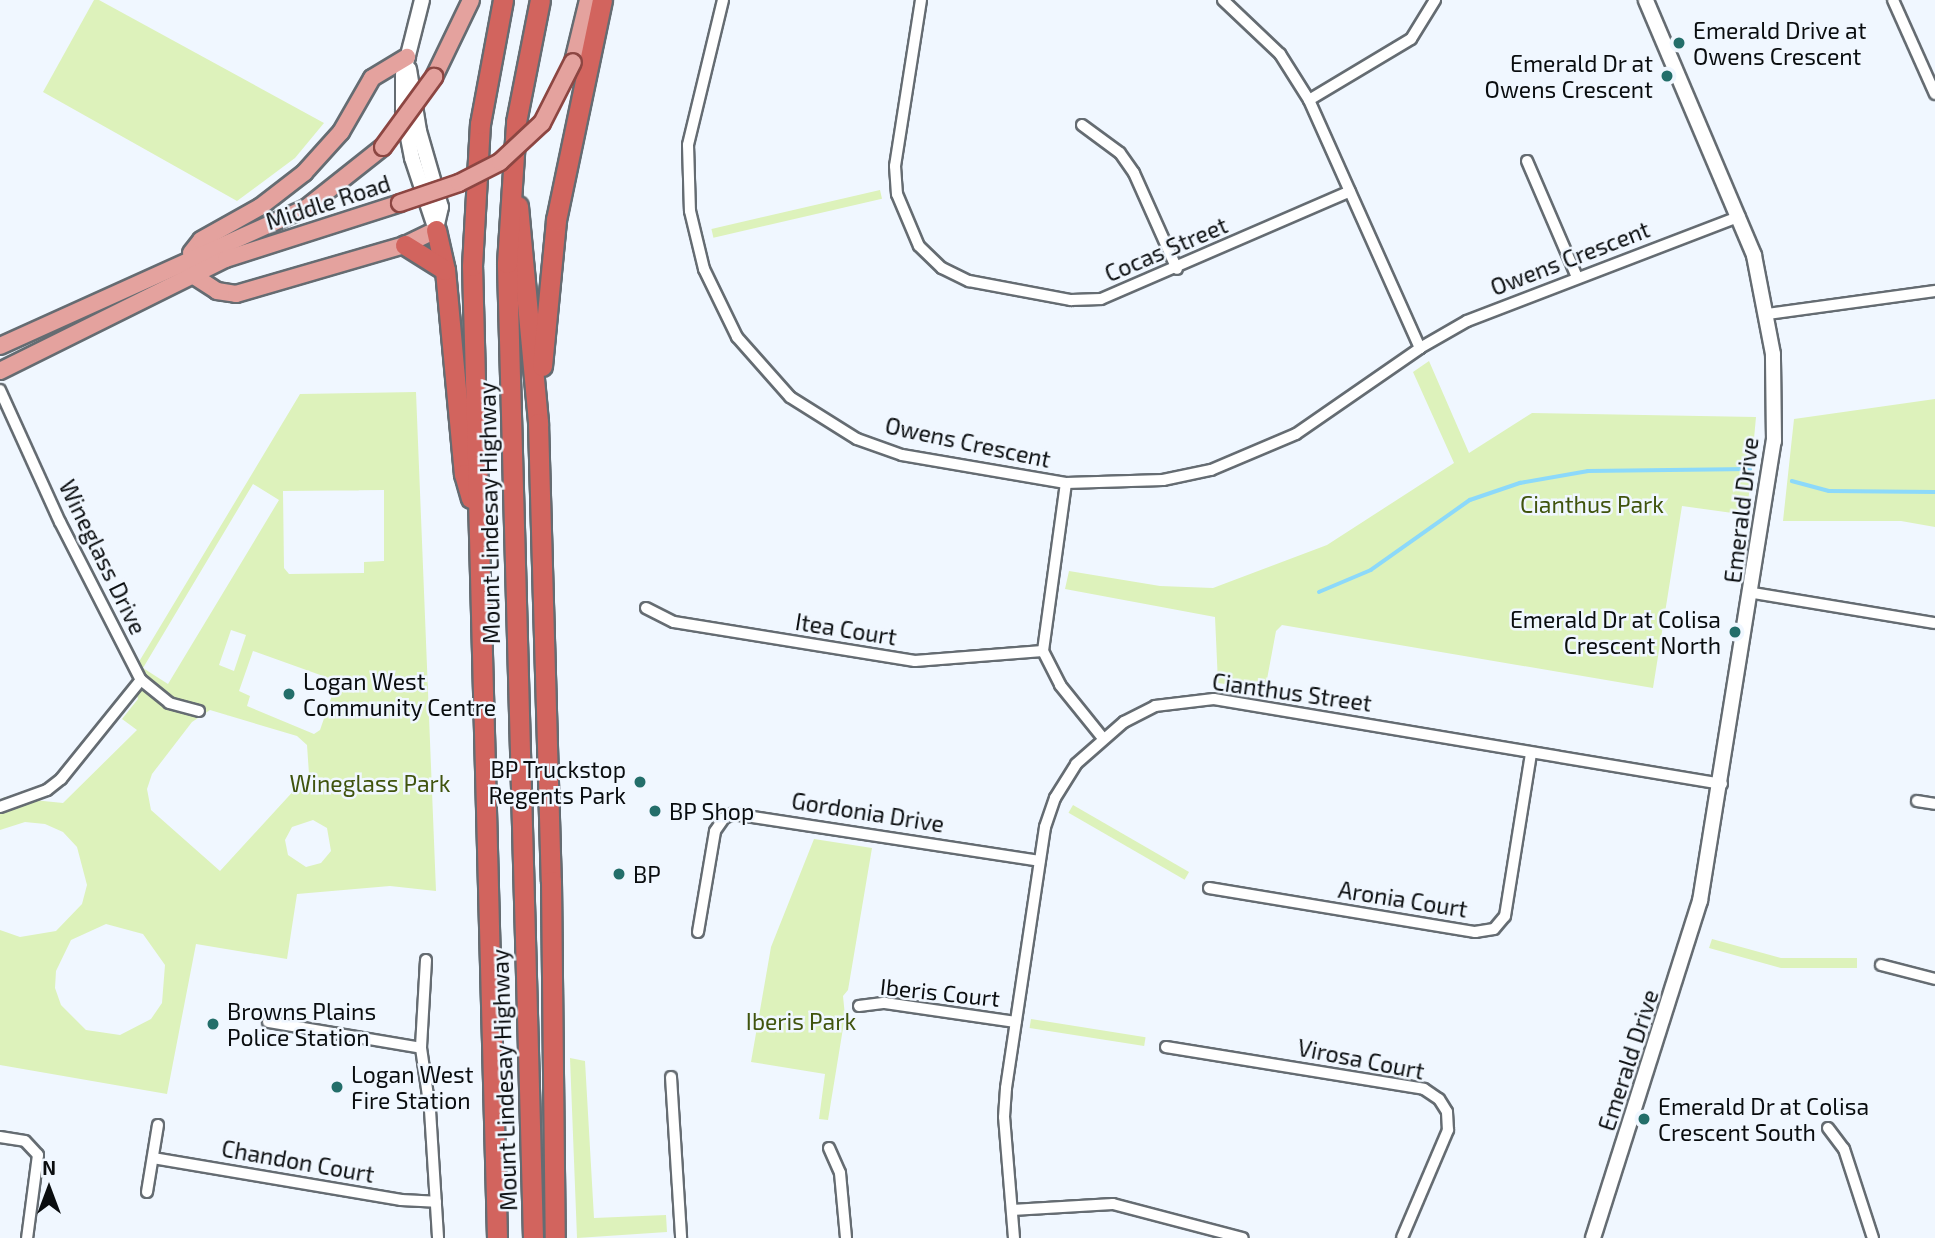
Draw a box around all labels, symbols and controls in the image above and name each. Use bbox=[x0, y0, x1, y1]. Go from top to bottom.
place label: Emerald Drive at Owens Crescent bbox=[1693, 16, 1866, 70]
marker: Emerald Drive at Owens Crescent bbox=[1671, 35, 1687, 51]
place label: Emerald Dr at Owens Crescent bbox=[1485, 49, 1653, 103]
marker: Emerald Dr at Owens Crescent bbox=[1659, 68, 1675, 84]
street label: Middle Road bbox=[262, 169, 394, 235]
street label: Cocas Street bbox=[1100, 211, 1232, 287]
street label: Owens Crescent bbox=[1486, 215, 1654, 301]
street label: Mount Lindesay Highway bbox=[473, 381, 505, 645]
street label: Owens Crescent bbox=[883, 411, 1053, 473]
street label: Emerald Drive bbox=[1718, 435, 1764, 585]
street label: Wineglass Drive bbox=[54, 475, 152, 639]
park label: Cianthus Park bbox=[1520, 490, 1664, 518]
place label: Emerald Dr at Colisa Crescent North bbox=[1509, 605, 1721, 659]
street label: Itea Court bbox=[793, 607, 899, 651]
marker: Emerald Dr at Colisa Crescent North bbox=[1727, 624, 1743, 640]
place label: Logan West Community Centre bbox=[303, 667, 497, 721]
street label: Cianthus Street bbox=[1210, 667, 1374, 717]
marker: Logan West Community Centre bbox=[281, 686, 297, 702]
place label: BP Truckstop Regents Park bbox=[488, 755, 626, 809]
park label: Wineglass Park bbox=[289, 769, 451, 797]
marker: BP Truckstop Regents Park bbox=[632, 774, 648, 790]
street label: Gordonia Drive bbox=[790, 786, 946, 838]
place label: BP Shop bbox=[669, 797, 755, 825]
marker: BP Shop bbox=[647, 803, 663, 819]
place label: BP bbox=[633, 860, 661, 888]
marker: BP bbox=[611, 866, 627, 882]
street label: Aronia Court bbox=[1336, 875, 1470, 923]
street label: Mount Lindesay Highway bbox=[486, 948, 522, 1212]
street label: Iberis Court bbox=[879, 972, 1001, 1012]
street label: Emerald Drive bbox=[1592, 986, 1664, 1134]
place label: Browns Plains Police Station bbox=[227, 997, 376, 1051]
park label: Iberis Park bbox=[746, 1007, 856, 1035]
marker: Browns Plains Police Station bbox=[205, 1016, 221, 1032]
street label: Virosa Court bbox=[1295, 1033, 1427, 1085]
place label: Logan West Fire Station bbox=[351, 1060, 474, 1114]
marker: Logan West Fire Station bbox=[329, 1079, 345, 1095]
place label: Emerald Dr at Colisa Crescent South bbox=[1658, 1092, 1870, 1146]
marker: Emerald Dr at Colisa Crescent South bbox=[1636, 1111, 1652, 1127]
street label: Chandon Court bbox=[220, 1134, 376, 1188]
north arrow bbox=[14, 1154, 84, 1224]
text: N bbox=[42, 1156, 56, 1179]

